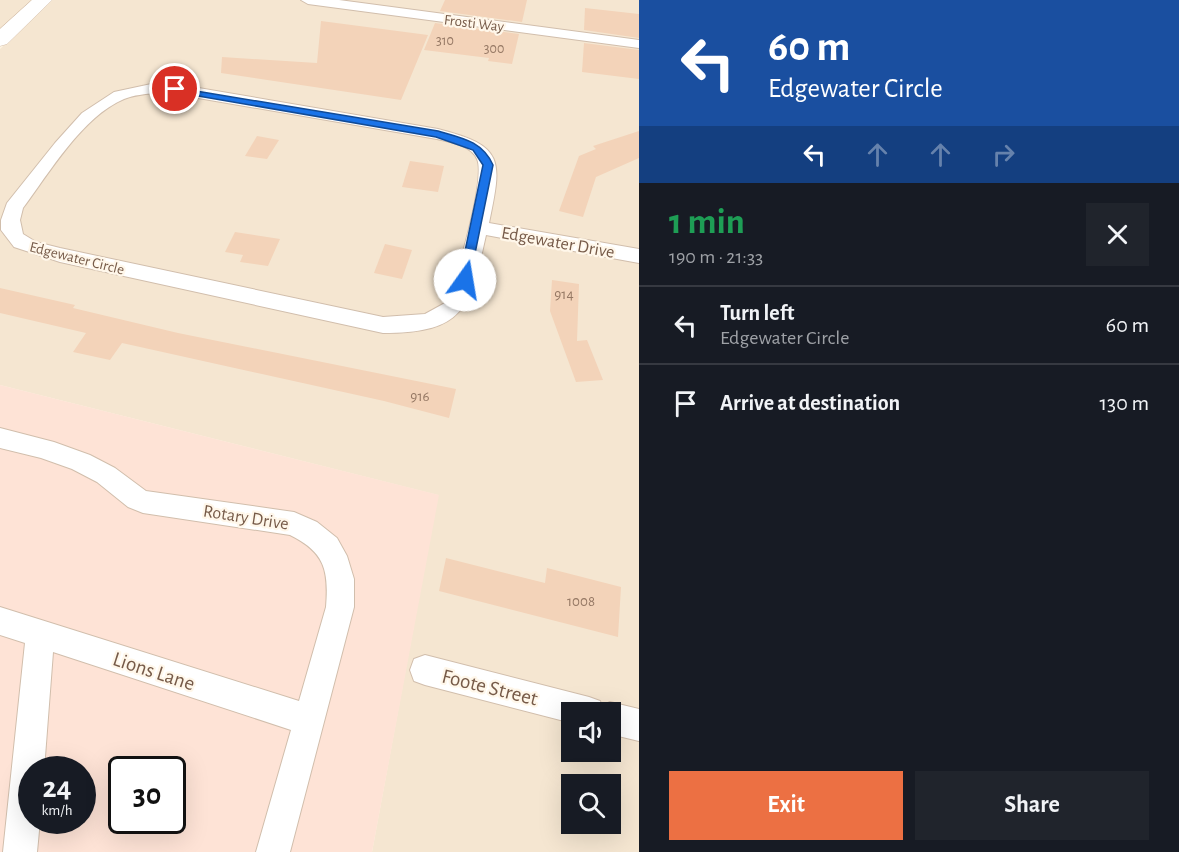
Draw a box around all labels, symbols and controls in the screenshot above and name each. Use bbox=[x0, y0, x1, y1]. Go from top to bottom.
street label: Frosti Way bbox=[443, 12, 505, 35]
icon: left bbox=[669, 24, 747, 102]
text: 60 m bbox=[768, 26, 850, 68]
house number: 310 bbox=[436, 34, 454, 48]
house number: 300 bbox=[484, 42, 504, 56]
pin bbox=[149, 63, 200, 114]
icon: arrive bbox=[158, 72, 191, 105]
text: Edgewater Circle bbox=[768, 75, 943, 102]
icon: left bbox=[798, 138, 831, 171]
icon: ahead bbox=[861, 138, 894, 171]
icon: ahead bbox=[924, 138, 957, 171]
icon: right bbox=[987, 138, 1020, 171]
button: close bbox=[1086, 203, 1149, 266]
text: 1 min bbox=[669, 204, 745, 240]
street label: Edgewater Drive bbox=[500, 224, 616, 262]
street label: Edgewater Circle bbox=[28, 239, 126, 278]
text: 190 m · 21:33 bbox=[669, 247, 763, 267]
position arrow bbox=[433, 248, 497, 312]
house number: 914 bbox=[554, 287, 574, 302]
text: Turn left bbox=[720, 302, 794, 324]
icon: left bbox=[669, 309, 702, 342]
text: 60 m bbox=[1106, 314, 1149, 336]
text: Edgewater Circle bbox=[720, 328, 849, 348]
icon: arrive bbox=[669, 387, 702, 420]
house number: 916 bbox=[410, 389, 430, 404]
text: Arrive at destination bbox=[720, 392, 900, 414]
text: 130 m bbox=[1100, 392, 1149, 414]
street label: Rotary Drive bbox=[202, 502, 290, 534]
house number: 1008 bbox=[567, 594, 595, 609]
street label: Lions Lane bbox=[110, 648, 197, 695]
street label: Foote Street bbox=[440, 665, 540, 710]
map controls bbox=[561, 702, 621, 834]
button: sound bbox=[561, 702, 621, 762]
speed limit sign: 30 bbox=[108, 756, 186, 834]
button: Exit bbox=[669, 771, 903, 840]
button: Share bbox=[915, 771, 1149, 840]
text: 24 bbox=[42, 773, 72, 803]
button: search bbox=[561, 774, 621, 834]
text: km/h bbox=[42, 803, 72, 818]

